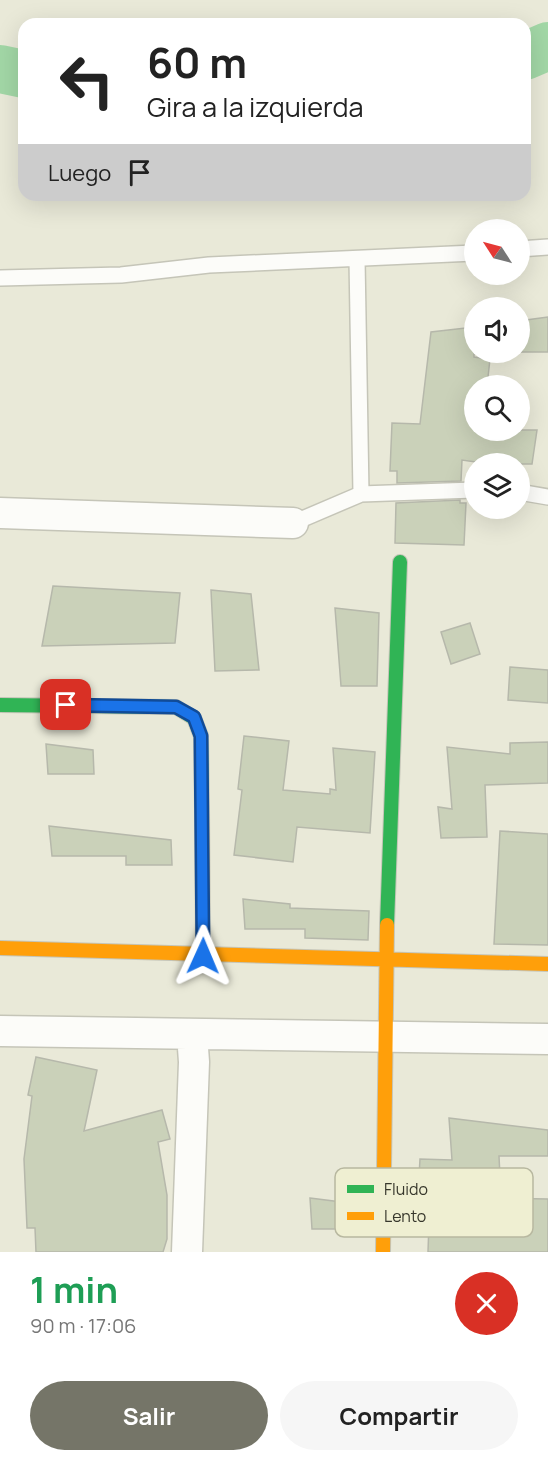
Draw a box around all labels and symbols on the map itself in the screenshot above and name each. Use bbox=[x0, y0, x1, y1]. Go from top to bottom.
north arrow bbox=[464, 219, 530, 285]
pin bbox=[40, 679, 91, 730]
position arrow bbox=[171, 924, 235, 988]
legend bbox=[335, 1168, 533, 1237]
text: Fluido bbox=[384, 1178, 428, 1200]
text: Lento bbox=[384, 1205, 426, 1227]

